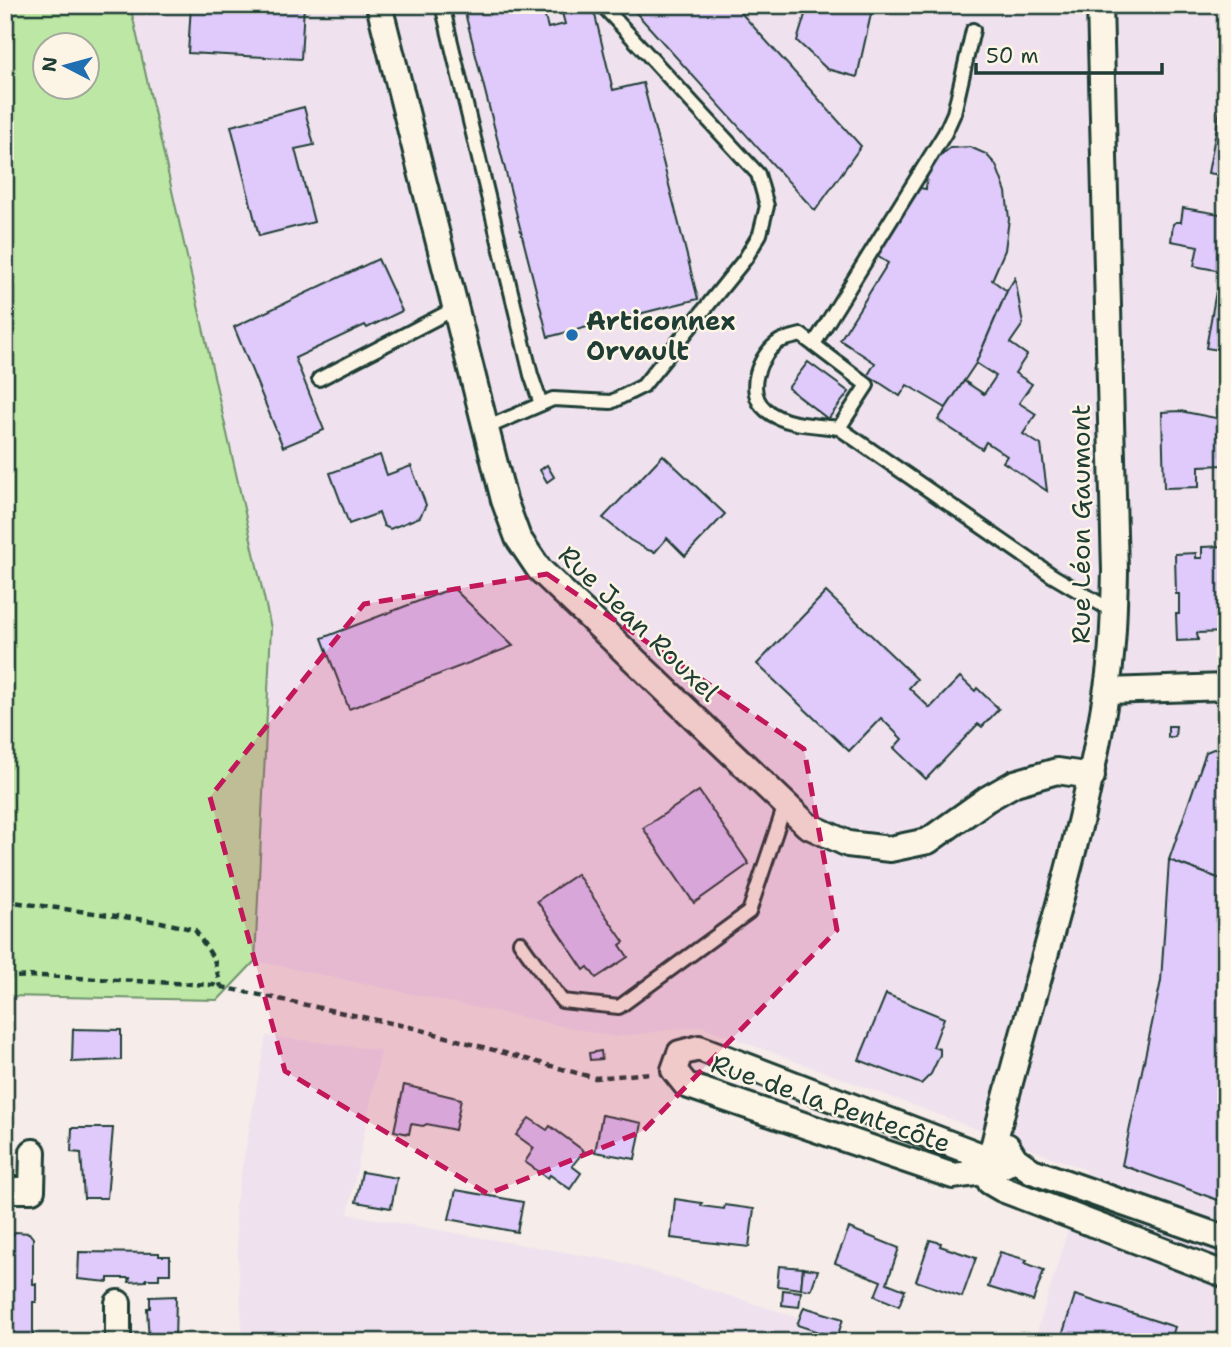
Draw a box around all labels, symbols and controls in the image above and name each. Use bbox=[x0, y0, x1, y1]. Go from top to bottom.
north arrow bbox=[32, 32, 102, 102]
scale bar bbox=[976, 32, 1161, 76]
text: 50 m bbox=[986, 42, 1039, 70]
text: N bbox=[36, 55, 63, 73]
place label: Articonnex Orvault bbox=[586, 303, 736, 368]
marker: Articonnex Orvault bbox=[564, 327, 580, 343]
street label: Rue Léon Gaumont bbox=[1063, 404, 1098, 644]
street label: Rue Jean Rouxel bbox=[551, 537, 727, 709]
street label: Rue de la Pentecôte bbox=[707, 1046, 955, 1160]

